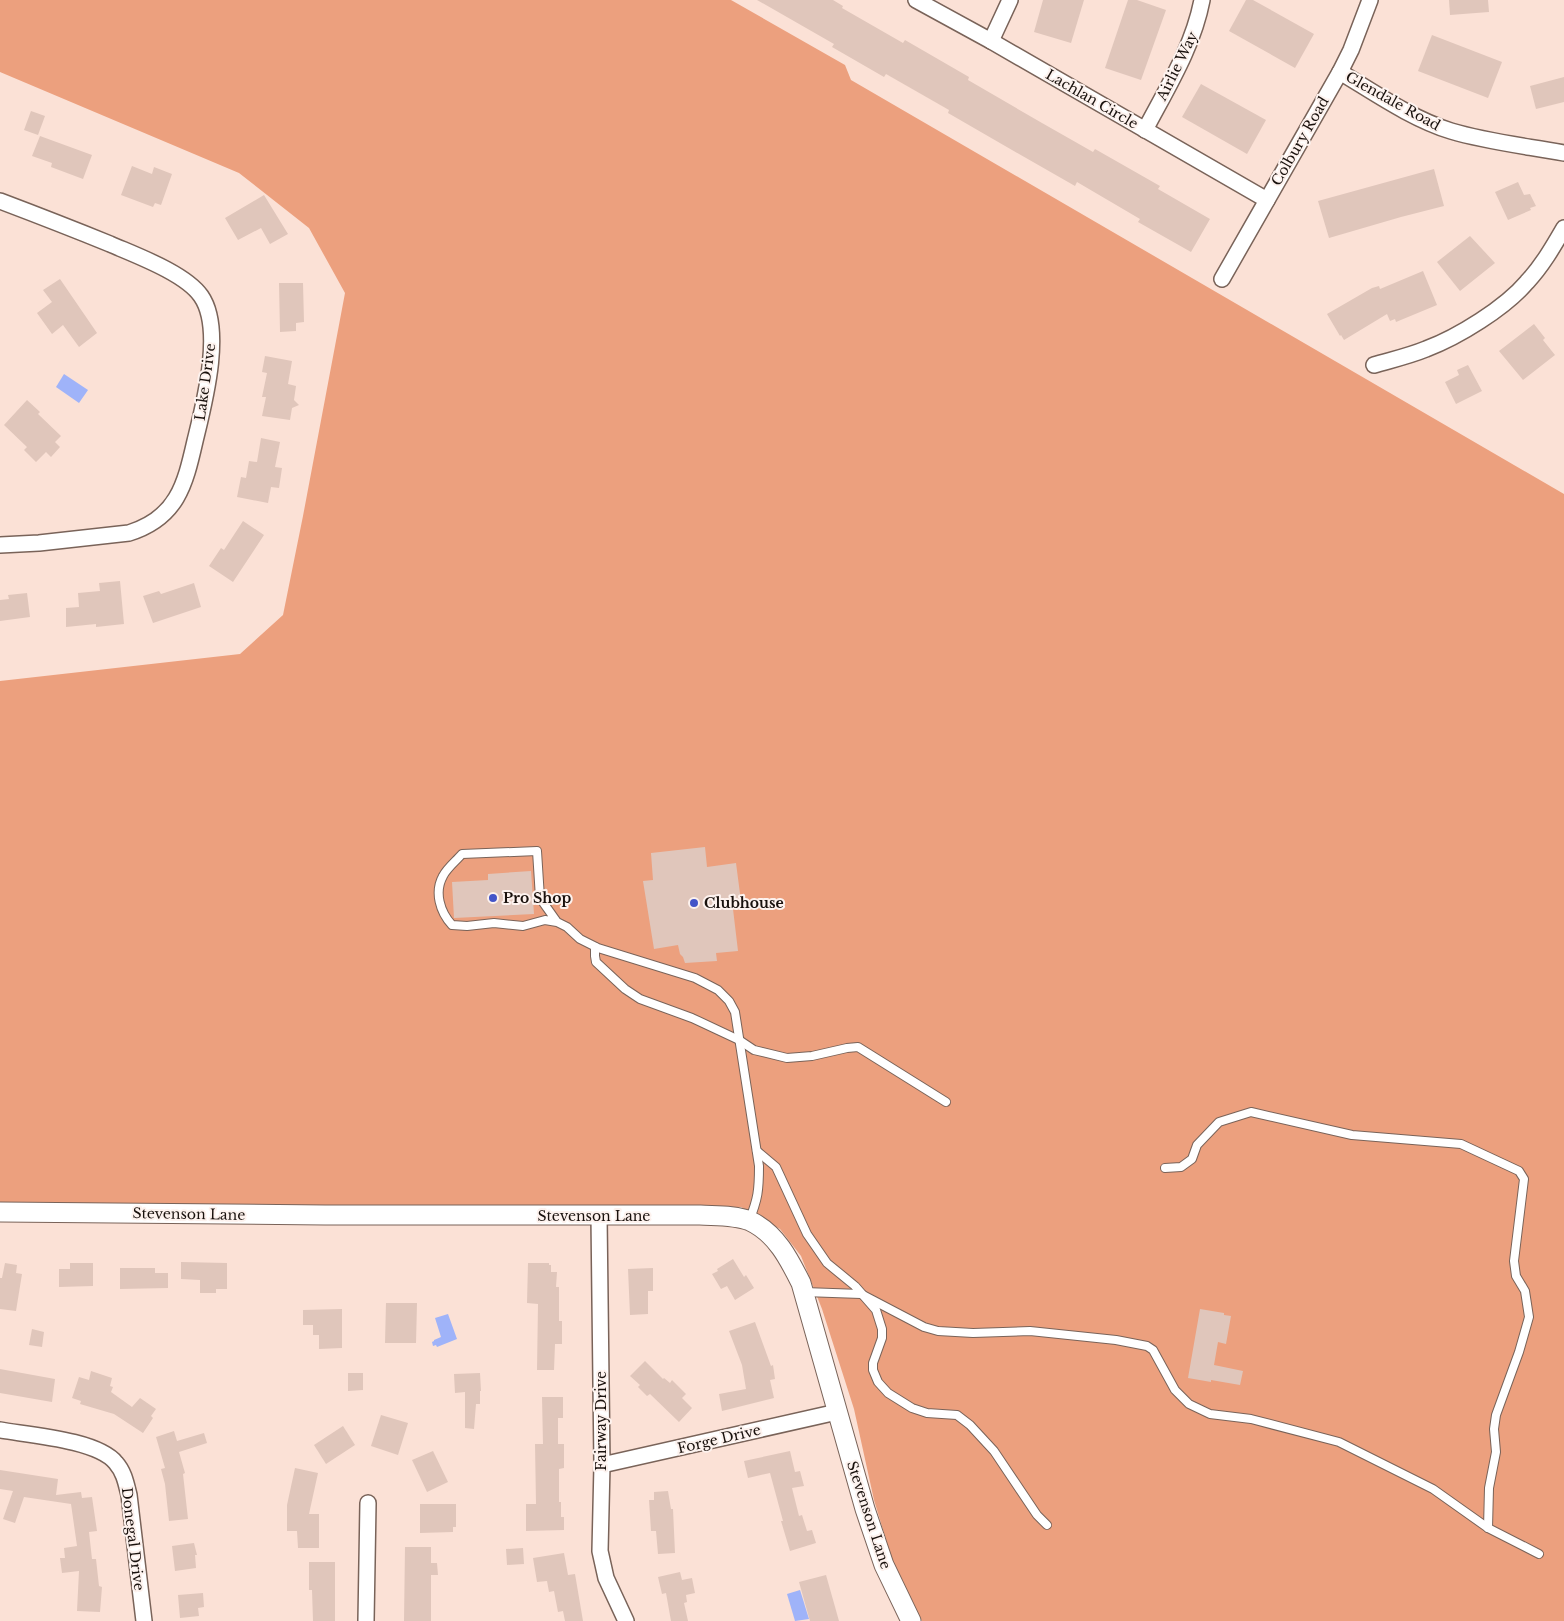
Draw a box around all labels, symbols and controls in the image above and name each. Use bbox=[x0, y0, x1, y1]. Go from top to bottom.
street label: Airlie Way bbox=[1152, 28, 1201, 104]
street label: Lachlan Circle bbox=[1043, 65, 1141, 133]
street label: Glendale Road bbox=[1343, 68, 1444, 135]
street label: Colbury Road bbox=[1267, 93, 1333, 189]
street label: Lake Drive bbox=[191, 342, 219, 422]
place label: Pro Shop bbox=[503, 889, 571, 907]
marker: Pro Shop bbox=[487, 892, 499, 904]
place label: Clubhouse bbox=[704, 894, 784, 912]
marker: Clubhouse bbox=[688, 897, 700, 909]
street label: Stevenson Lane bbox=[132, 1204, 246, 1224]
street label: Stevenson Lane bbox=[538, 1207, 650, 1225]
street label: Fairway Drive bbox=[592, 1371, 610, 1471]
street label: Forge Drive bbox=[676, 1421, 762, 1457]
street label: Stevenson Lane bbox=[843, 1459, 895, 1571]
street label: Donegal Drive bbox=[118, 1486, 148, 1592]

